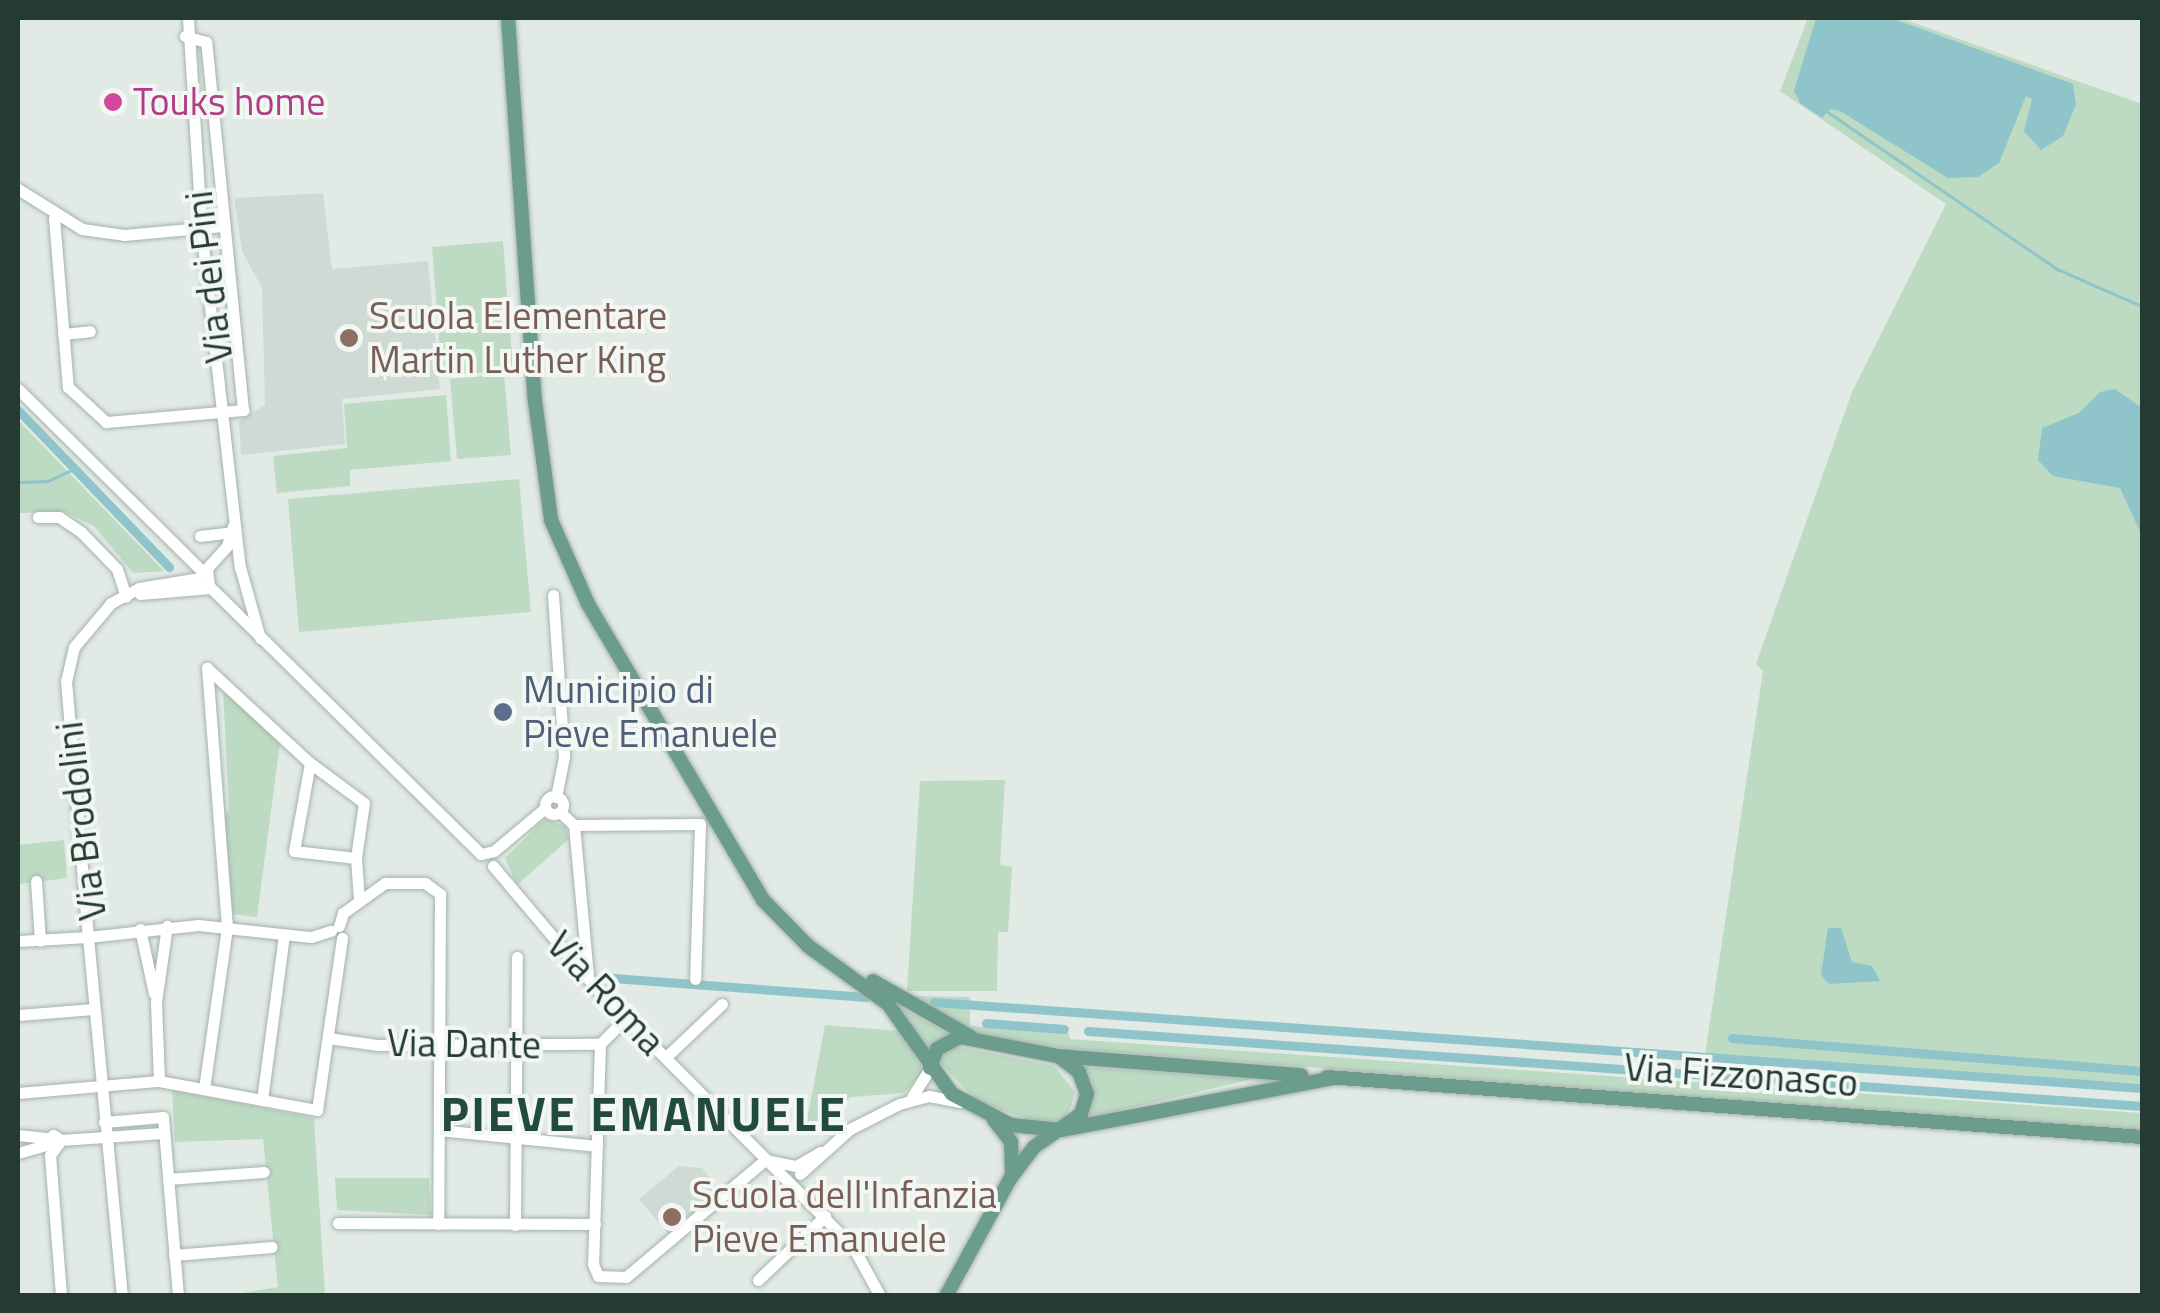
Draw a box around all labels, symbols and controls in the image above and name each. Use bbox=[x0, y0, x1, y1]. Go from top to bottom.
place label: Touks home bbox=[133, 79, 325, 125]
marker: Touks home bbox=[102, 91, 124, 113]
street label: Via dei Pini bbox=[176, 188, 242, 366]
place label: Scuola Elementare Martin Luther King bbox=[369, 293, 667, 382]
marker: Scuola Elementare Martin Luther King bbox=[338, 327, 360, 349]
place label: Municipio di Pieve Emanuele bbox=[523, 667, 778, 756]
marker: Municipio di Pieve Emanuele bbox=[492, 701, 514, 723]
street label: Via Brodolini bbox=[46, 719, 116, 923]
street label: Via Roma bbox=[538, 922, 674, 1064]
street label: Via Dante bbox=[387, 1020, 541, 1068]
street label: Via Fizzonasco bbox=[1623, 1044, 1859, 1106]
district label: PIEVE EMANUELE bbox=[441, 1085, 847, 1143]
place label: Scuola dell'Infanzia Pieve Emanuele bbox=[692, 1172, 997, 1262]
marker: Scuola dell'Infanzia Pieve Emanuele bbox=[661, 1206, 683, 1228]

